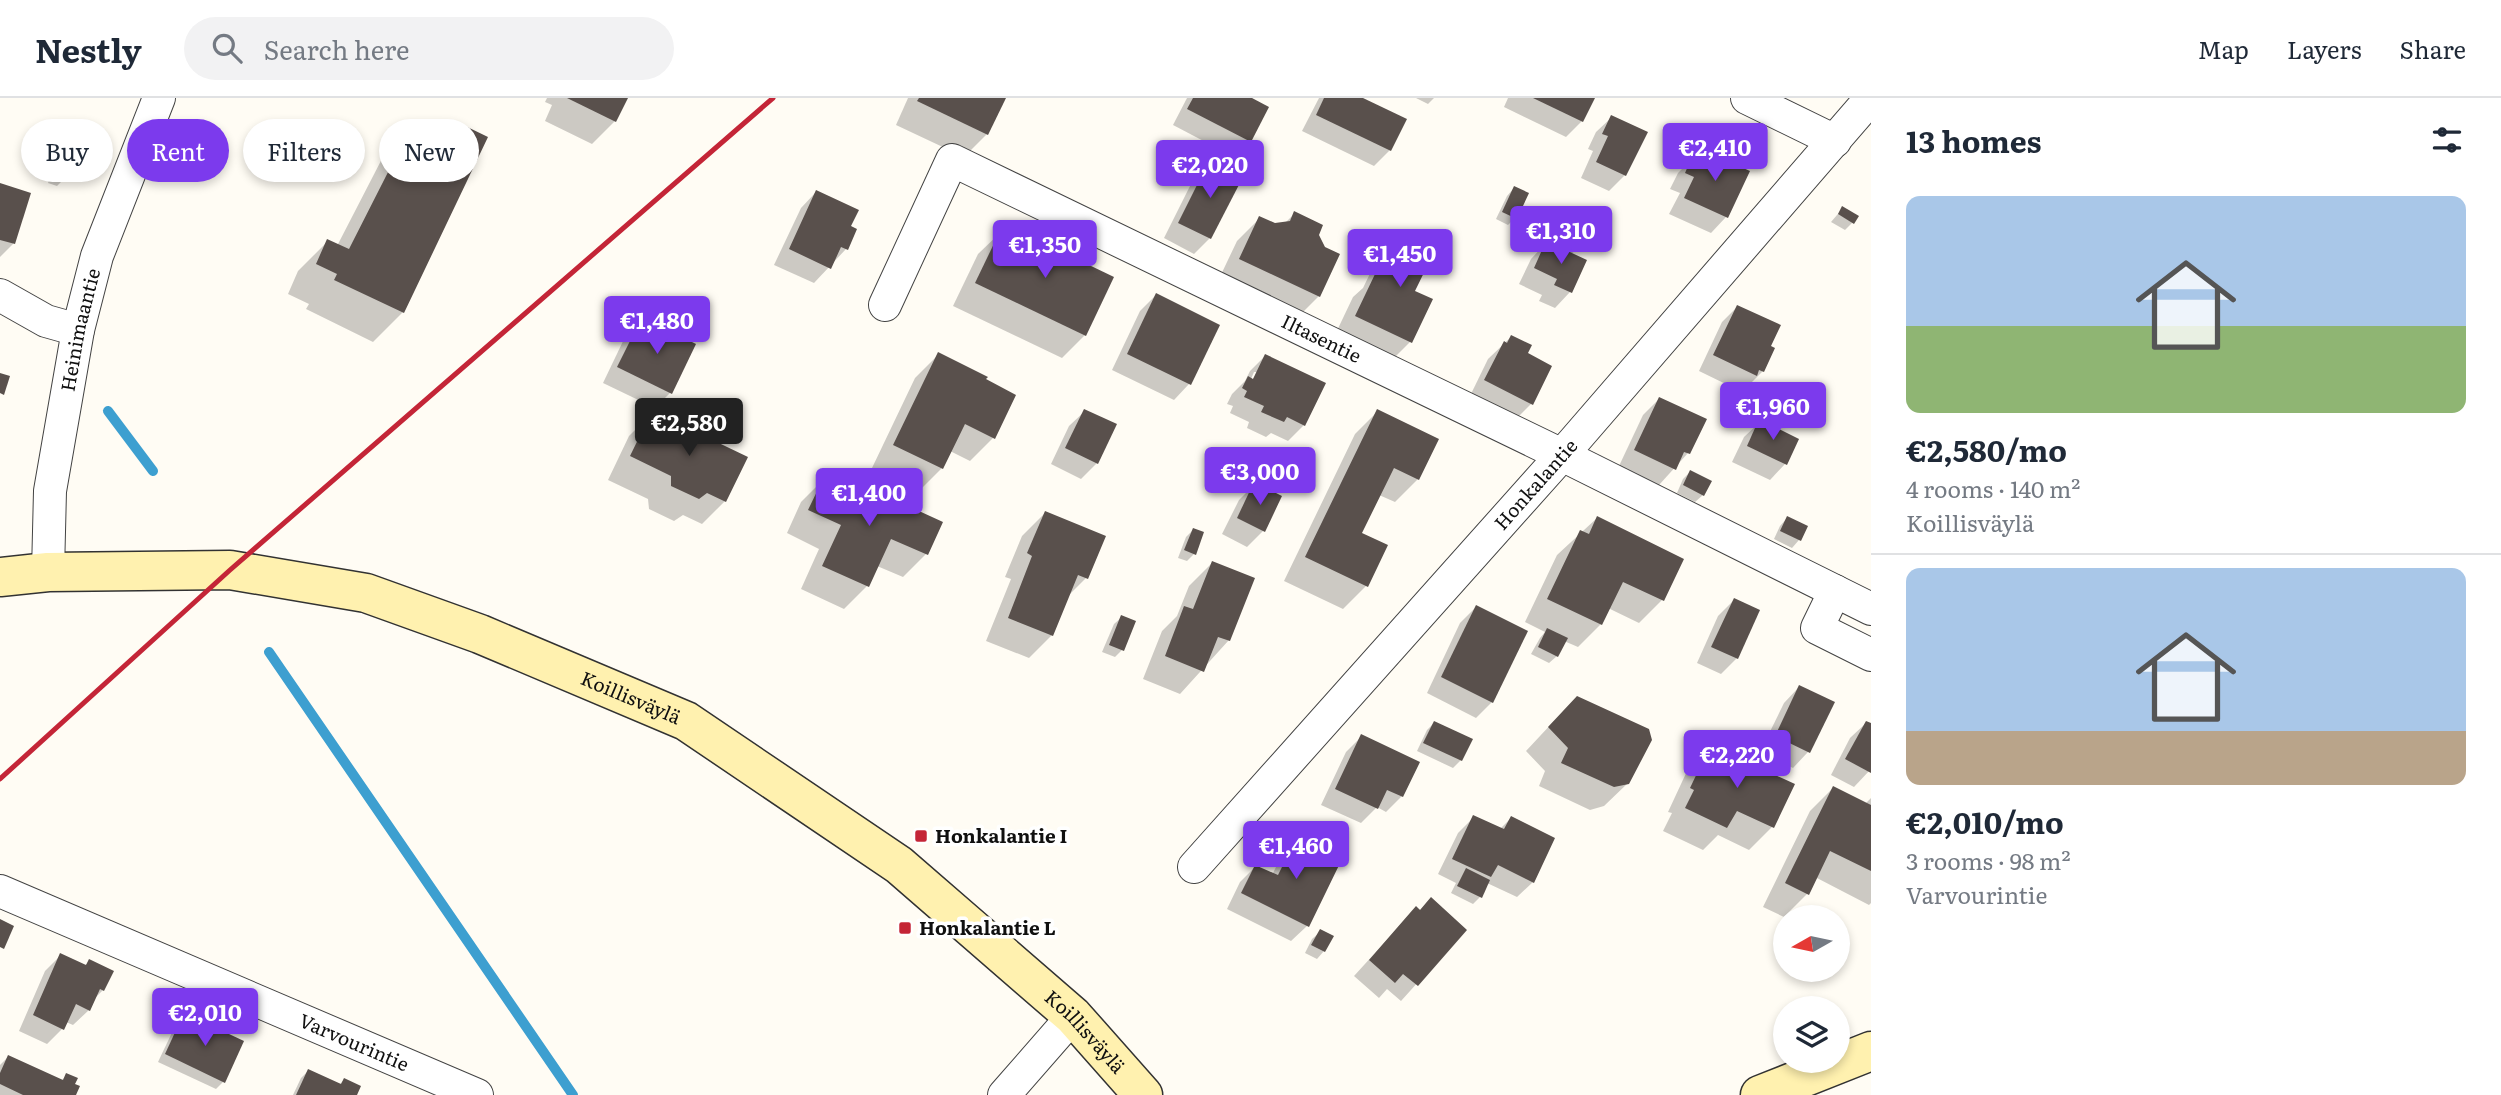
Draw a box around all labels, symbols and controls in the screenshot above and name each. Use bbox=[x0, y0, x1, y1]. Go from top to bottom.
search box bbox=[184, 17, 674, 80]
text: Nestly bbox=[35, 24, 142, 73]
icon: search bbox=[208, 29, 246, 67]
text: Search here bbox=[264, 29, 410, 68]
text: Map bbox=[2198, 31, 2249, 66]
text: Layers bbox=[2287, 31, 2361, 66]
text: Share bbox=[2399, 31, 2466, 66]
text: 13 homes bbox=[1906, 118, 2042, 162]
chip: Buy bbox=[21, 119, 113, 182]
chip: Rent bbox=[127, 119, 229, 182]
chip: Filters bbox=[243, 119, 365, 182]
chip: New bbox=[379, 119, 479, 182]
icon: filters bbox=[2428, 121, 2466, 159]
pin: €2,410 bbox=[1658, 123, 1772, 183]
text: €2,410 bbox=[1679, 129, 1751, 163]
pin: €2,020 bbox=[1153, 140, 1267, 200]
text: €2,020 bbox=[1172, 146, 1248, 180]
pin: €1,310 bbox=[1504, 206, 1618, 266]
text: €1,310 bbox=[1526, 212, 1596, 246]
pin: €1,350 bbox=[988, 220, 1102, 280]
text: €1,350 bbox=[1009, 226, 1081, 260]
pin: €1,450 bbox=[1343, 230, 1457, 289]
text: €1,450 bbox=[1364, 235, 1436, 269]
icon: home bbox=[2123, 242, 2249, 368]
street label: Heinimaantie bbox=[53, 265, 106, 394]
pin: €1,480 bbox=[600, 296, 714, 356]
text: €1,480 bbox=[620, 302, 694, 336]
street label: Iltasentie bbox=[1277, 306, 1367, 369]
pin: €1,960 bbox=[1716, 382, 1830, 442]
text: €1,960 bbox=[1736, 388, 1810, 422]
pin: €2,580 bbox=[632, 398, 746, 458]
text: €2,580 bbox=[651, 404, 727, 438]
text: €2,580/mo bbox=[1906, 427, 2067, 471]
street label: Honkalantie bbox=[1487, 432, 1583, 535]
pin: €3,000 bbox=[1203, 448, 1317, 507]
text: €3,000 bbox=[1221, 453, 1299, 487]
pin: €1,400 bbox=[812, 468, 926, 528]
text: 4 rooms · 140 m² bbox=[1906, 471, 2080, 505]
text: €1,400 bbox=[832, 474, 906, 508]
text: Koillisväylä bbox=[1906, 505, 2034, 539]
icon: home bbox=[2123, 614, 2249, 740]
street label: Koillisväylä bbox=[577, 663, 686, 731]
pin: €2,220 bbox=[1680, 730, 1794, 790]
text: €2,220 bbox=[1700, 736, 1774, 770]
text: €2,010/mo bbox=[1906, 799, 2064, 843]
place label: Honkalantie I bbox=[935, 821, 1067, 849]
pin: €1,460 bbox=[1239, 822, 1353, 881]
text: €1,460 bbox=[1259, 827, 1333, 861]
marker: Honkalantie I bbox=[913, 828, 929, 844]
text: 3 rooms · 98 m² bbox=[1906, 843, 2071, 877]
text: Varvourintie bbox=[1906, 877, 2047, 911]
north arrow bbox=[1773, 905, 1850, 982]
map controls bbox=[1773, 905, 1850, 1073]
place label: Honkalantie L bbox=[919, 913, 1056, 941]
marker: Honkalantie L bbox=[897, 920, 913, 936]
street label: Koillisväylä bbox=[1039, 983, 1133, 1080]
pin: €2,010 bbox=[148, 988, 262, 1048]
text: €2,010 bbox=[168, 994, 242, 1028]
button: layers bbox=[1773, 996, 1850, 1073]
street label: Varvourintie bbox=[295, 1006, 414, 1077]

